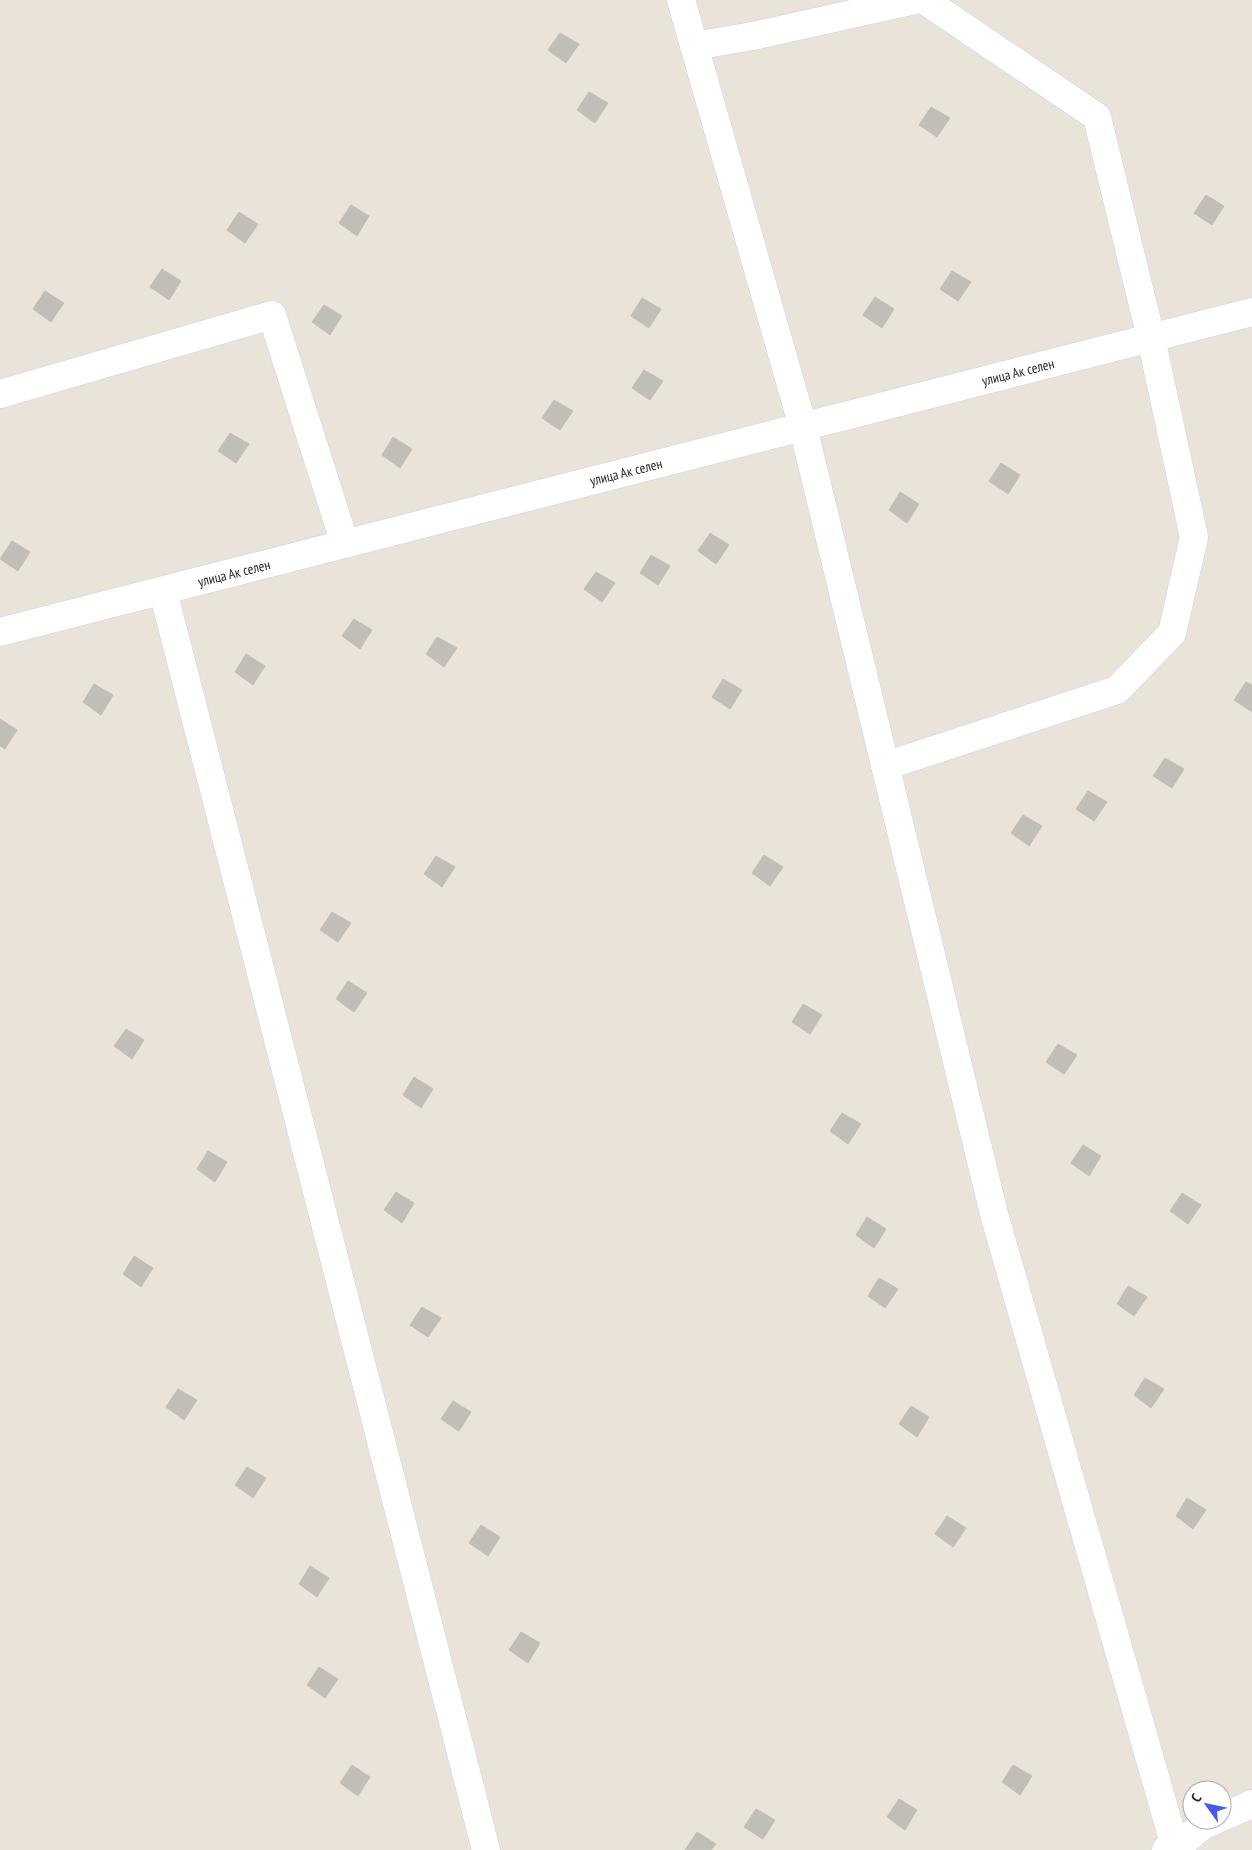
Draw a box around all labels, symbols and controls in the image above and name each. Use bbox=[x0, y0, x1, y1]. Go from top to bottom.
street label: улица Ак селен bbox=[980, 354, 1056, 390]
street label: улица Ак селен bbox=[588, 454, 664, 490]
street label: улица Ак селен bbox=[196, 555, 272, 591]
north arrow bbox=[1182, 1780, 1232, 1830]
text: С bbox=[1187, 1790, 1206, 1806]

